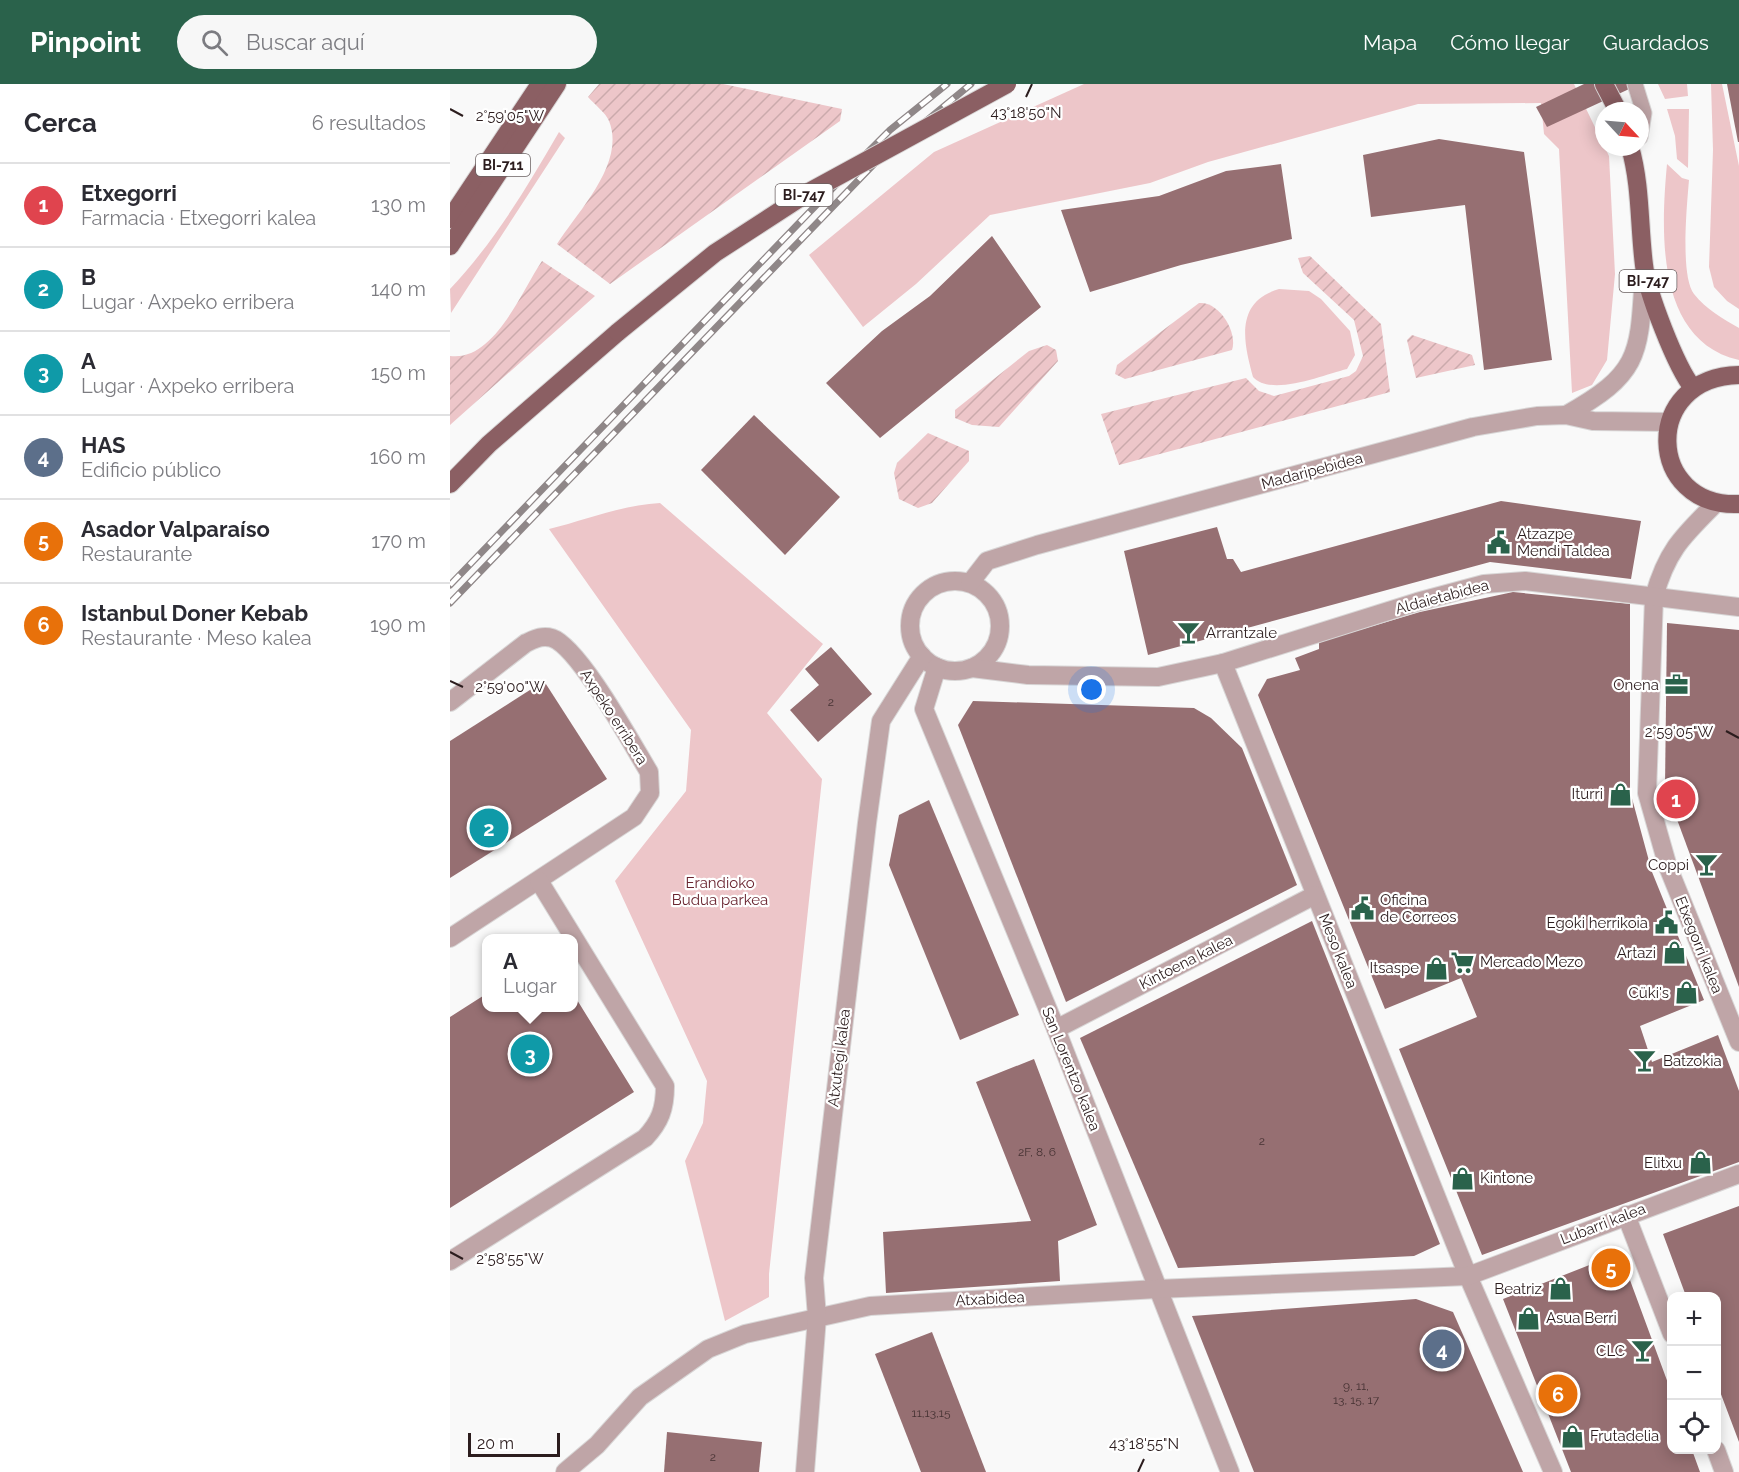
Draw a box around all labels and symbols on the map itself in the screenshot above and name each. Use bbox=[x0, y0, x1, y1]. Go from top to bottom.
north arrow bbox=[1595, 102, 1649, 156]
text: 43°18'50"N bbox=[990, 104, 1062, 122]
text: 2°59'05"W bbox=[476, 107, 544, 125]
road number: BI-711 bbox=[476, 154, 530, 176]
road number: BI-747 bbox=[776, 184, 832, 206]
road number: BI-747 bbox=[1620, 270, 1676, 292]
street label: Madaripebidea bbox=[1259, 449, 1365, 493]
place label: Atzazpe Mendi Taldea bbox=[1517, 525, 1610, 560]
public building icon: Atzazpe Mendi Taldea bbox=[1486, 530, 1512, 556]
street label: Aldaietabidea bbox=[1393, 576, 1491, 618]
bar icon: Arrantzale bbox=[1175, 620, 1201, 646]
place label: Arrantzale bbox=[1206, 624, 1277, 642]
street label: Axpeko erribera bbox=[576, 666, 652, 768]
office icon: Onena bbox=[1664, 672, 1690, 698]
your location bbox=[1077, 675, 1106, 704]
place label: Onena bbox=[1613, 676, 1659, 694]
text: 2°59'00"W bbox=[475, 678, 545, 696]
house number: 2 bbox=[828, 695, 834, 709]
text: 2°59'05"W bbox=[1645, 723, 1713, 741]
pin: 1 bbox=[1656, 776, 1696, 822]
shop icon: Iturri bbox=[1608, 781, 1634, 807]
place label: Iturri bbox=[1572, 785, 1603, 803]
pin: 2 bbox=[470, 806, 508, 850]
bar icon: Coppi bbox=[1694, 852, 1720, 878]
place label: Coppi bbox=[1648, 856, 1689, 874]
park label: Erandioko Budua parkea bbox=[672, 874, 768, 909]
place label: Oficina de Correos bbox=[1380, 891, 1456, 926]
street label: Etxegorri kalea bbox=[1671, 894, 1727, 996]
public building icon: Oficina de Correos bbox=[1349, 896, 1375, 922]
public building icon: Egoki herrikoia bbox=[1653, 910, 1679, 936]
street label: Meso kalea bbox=[1315, 911, 1361, 991]
place label: Egoki herrikoia bbox=[1547, 914, 1648, 932]
street label: Kintoena kalea bbox=[1136, 931, 1236, 993]
shop icon: Artazi bbox=[1661, 940, 1687, 966]
place label: Artazi bbox=[1617, 944, 1656, 962]
supermarket icon: Mercado Mezo bbox=[1449, 949, 1475, 975]
place label: Mercado Mezo bbox=[1480, 953, 1583, 971]
shop icon: Itsaspe bbox=[1424, 955, 1450, 981]
place label: Itsaspe bbox=[1370, 959, 1419, 977]
shop icon: Cüki's bbox=[1674, 980, 1700, 1006]
place label: Cüki's bbox=[1629, 984, 1669, 1002]
street label: San Lorentzo kalea bbox=[1038, 1004, 1104, 1134]
street label: Atxutegi kalea bbox=[824, 1008, 854, 1108]
pin: 3 bbox=[510, 1032, 550, 1076]
bar icon: Batzokia bbox=[1632, 1048, 1658, 1074]
place label: Batzokia bbox=[1663, 1052, 1722, 1070]
house number: 2 bbox=[1259, 1134, 1265, 1148]
house number: 2F, 8, 6 bbox=[1018, 1145, 1056, 1159]
shop icon: Elitxu bbox=[1687, 1150, 1713, 1176]
place label: Elitxu bbox=[1644, 1154, 1682, 1172]
shop icon: Kintone bbox=[1449, 1165, 1475, 1191]
place label: Kintone bbox=[1480, 1169, 1533, 1187]
street label: Lubarri kalea bbox=[1558, 1199, 1648, 1249]
pin: 5 bbox=[1592, 1246, 1630, 1290]
text: 2°58'55"W bbox=[476, 1250, 544, 1268]
shop icon: Beatriz bbox=[1547, 1276, 1573, 1302]
place label: Beatriz bbox=[1494, 1280, 1542, 1298]
street label: Atxabidea bbox=[955, 1288, 1025, 1310]
shop icon: Asua Berri bbox=[1515, 1305, 1541, 1331]
place label: Asua Berri bbox=[1546, 1309, 1617, 1327]
pin: 4 bbox=[1422, 1326, 1462, 1372]
bar icon: CLC bbox=[1630, 1338, 1656, 1364]
place label: CLC bbox=[1596, 1342, 1625, 1360]
pin: 6 bbox=[1538, 1372, 1578, 1416]
house number: 9, 11, 13, 15, 17 bbox=[1333, 1379, 1380, 1407]
house number: 11,13,15 bbox=[912, 1406, 951, 1420]
shop icon: Frutadelia bbox=[1559, 1423, 1585, 1449]
place label: Frutadelia bbox=[1590, 1427, 1659, 1445]
scale bar bbox=[468, 1430, 560, 1458]
text: 43°18'55"N bbox=[1109, 1435, 1179, 1453]
house number: 2 bbox=[710, 1450, 716, 1464]

